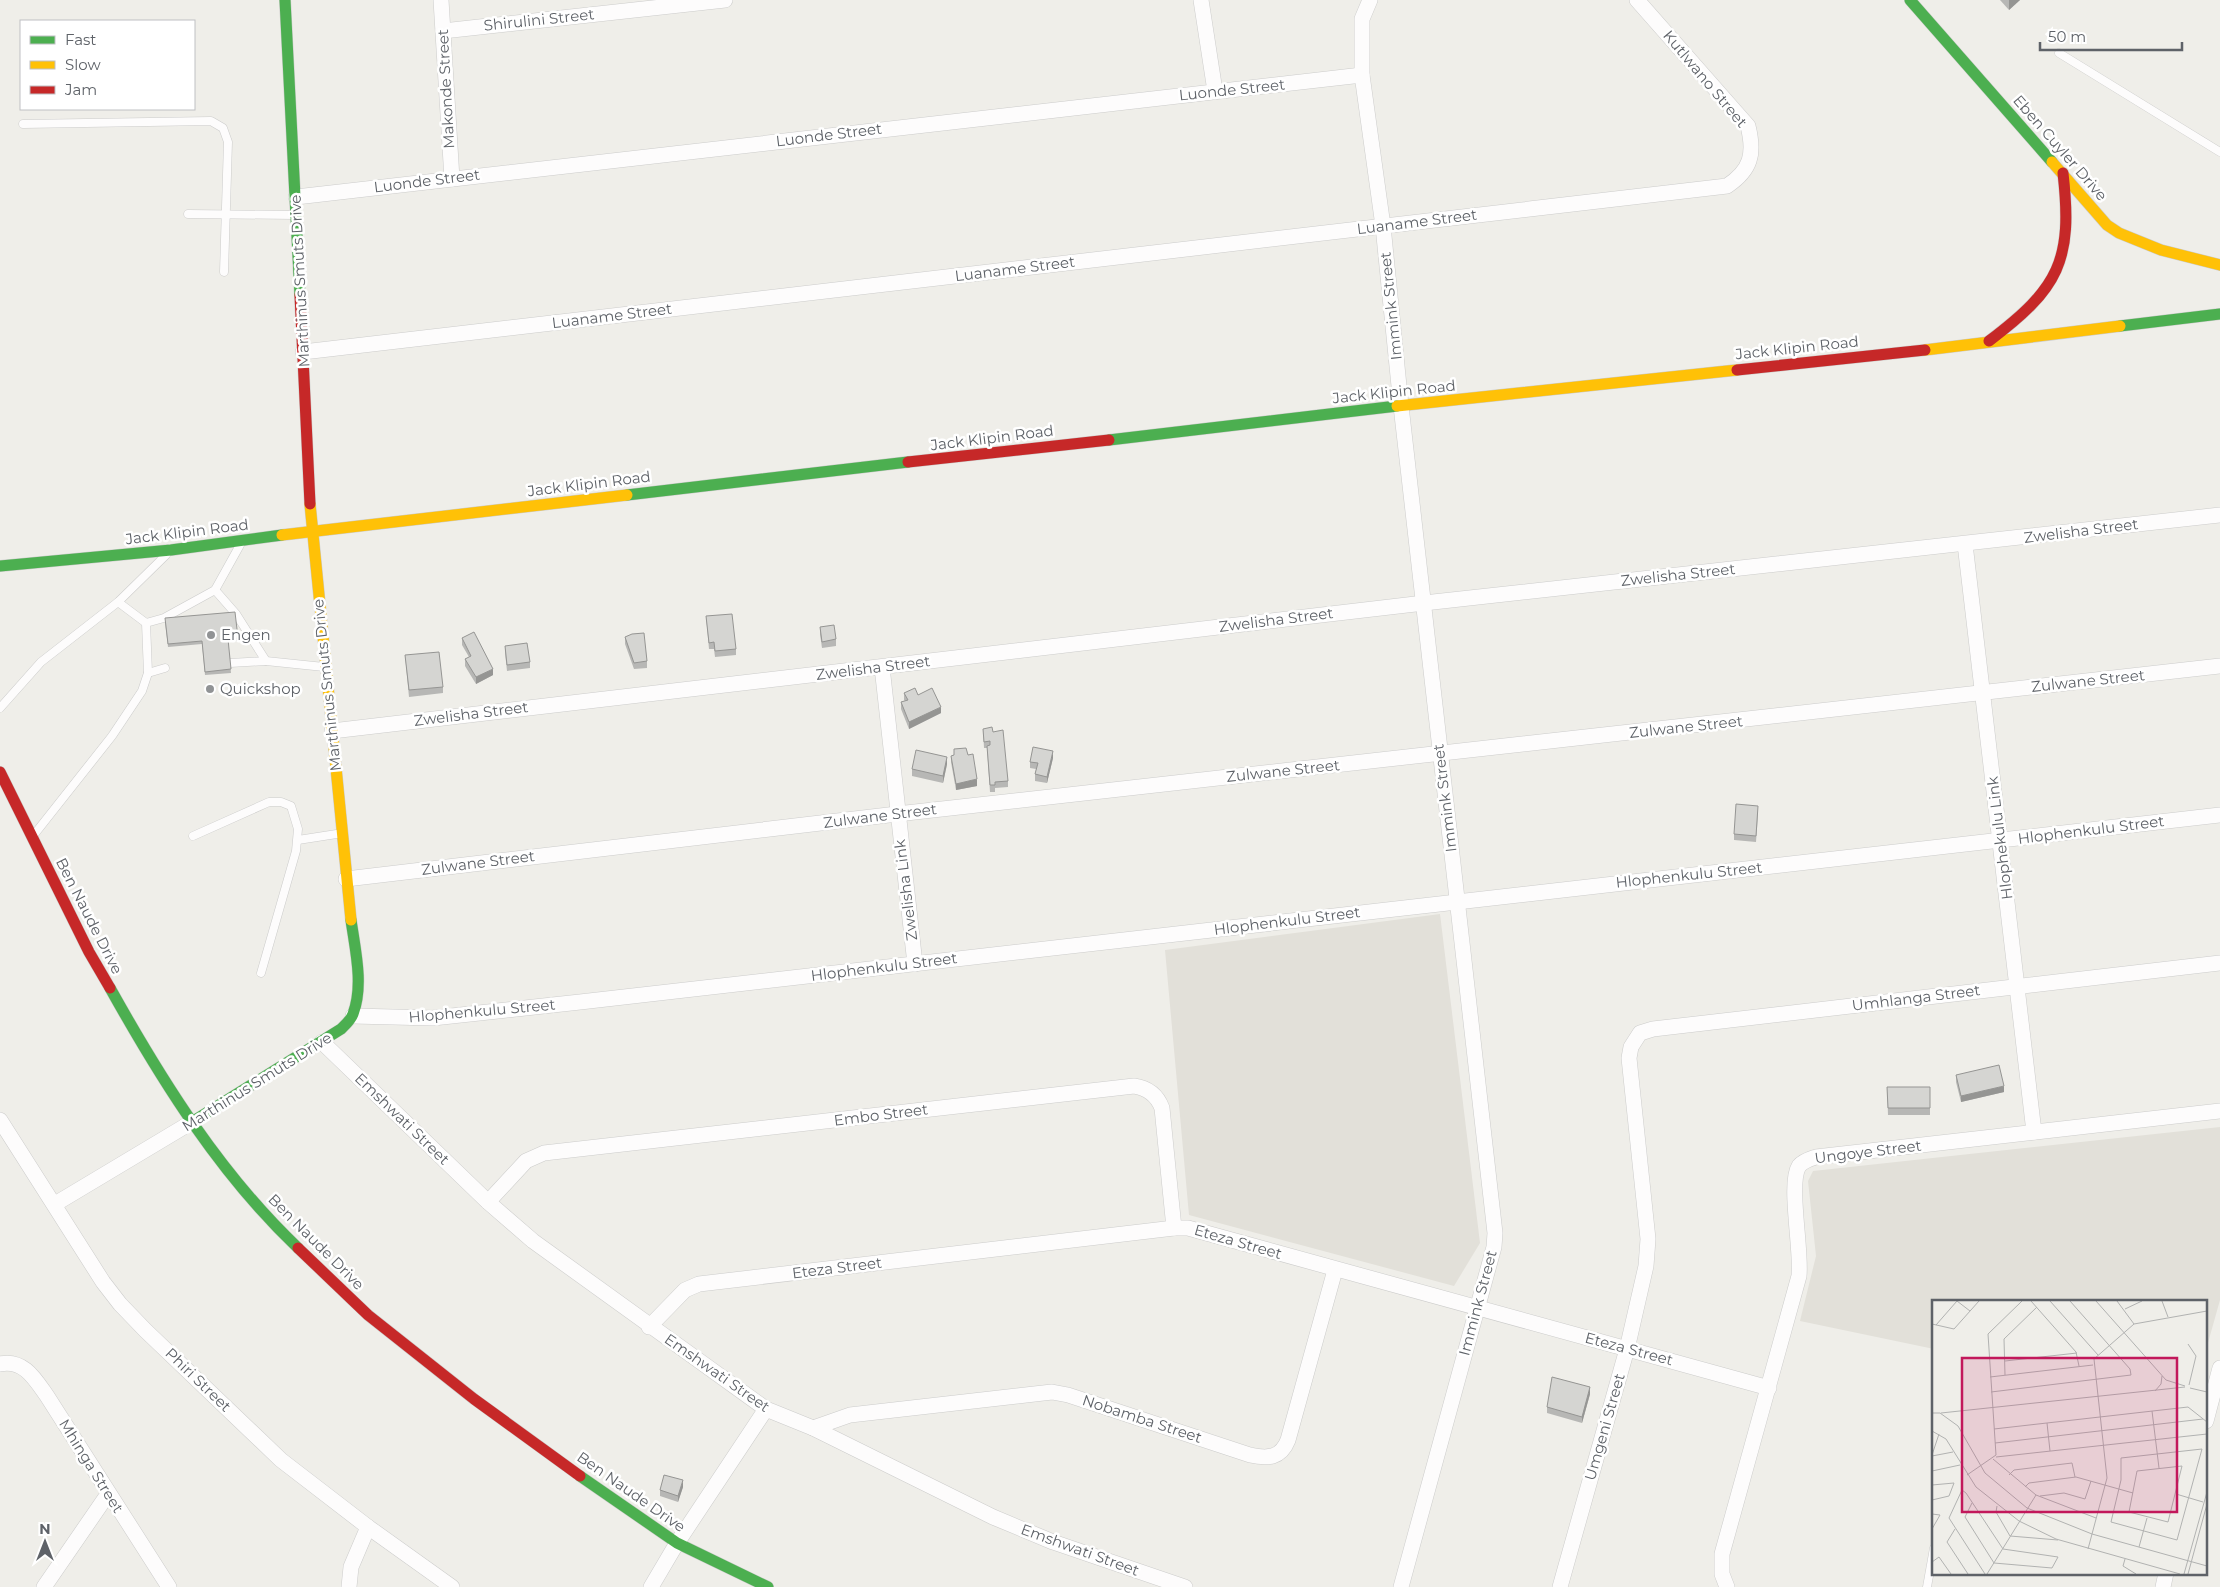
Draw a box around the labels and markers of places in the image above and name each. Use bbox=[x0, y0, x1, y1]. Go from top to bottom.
place label: Engen bbox=[221, 625, 271, 644]
marker: Engen bbox=[205, 629, 217, 641]
place label: Quickshop bbox=[220, 679, 301, 698]
marker: Quickshop bbox=[204, 683, 216, 695]

